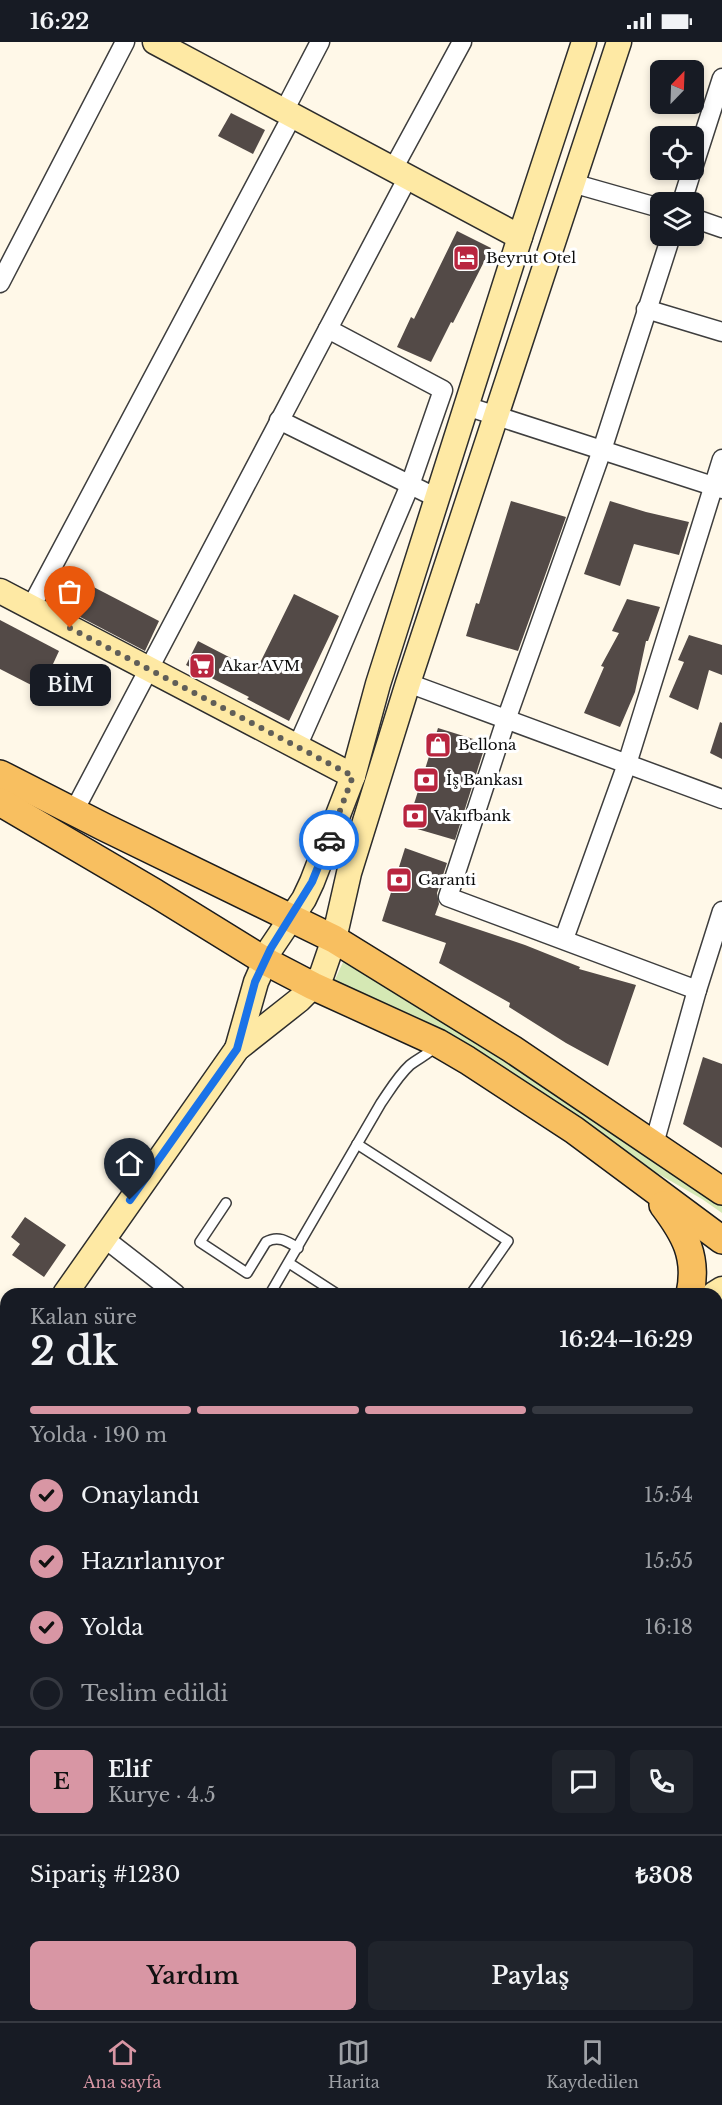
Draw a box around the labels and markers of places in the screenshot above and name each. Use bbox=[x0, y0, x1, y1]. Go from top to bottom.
hotel icon: Beyrut Otel bbox=[451, 243, 481, 273]
place label: Beyrut Otel bbox=[486, 248, 576, 267]
pin bbox=[44, 566, 95, 628]
supermarket icon: Akar AVM bbox=[187, 651, 217, 681]
place label: Akar AVM bbox=[221, 656, 300, 675]
callout: BİM bbox=[29, 664, 110, 706]
shop icon: Bellona bbox=[423, 730, 453, 760]
place label: Bellona bbox=[458, 735, 517, 754]
bank icon: İş Bankası bbox=[411, 765, 441, 795]
place label: İş Bankası bbox=[446, 770, 523, 789]
bank icon: Vakıfbank bbox=[400, 801, 430, 831]
place label: Vakıfbank bbox=[433, 806, 512, 825]
bank icon: Garanti bbox=[384, 865, 414, 895]
place label: Garanti bbox=[418, 870, 476, 889]
pin bbox=[104, 1138, 155, 1200]

